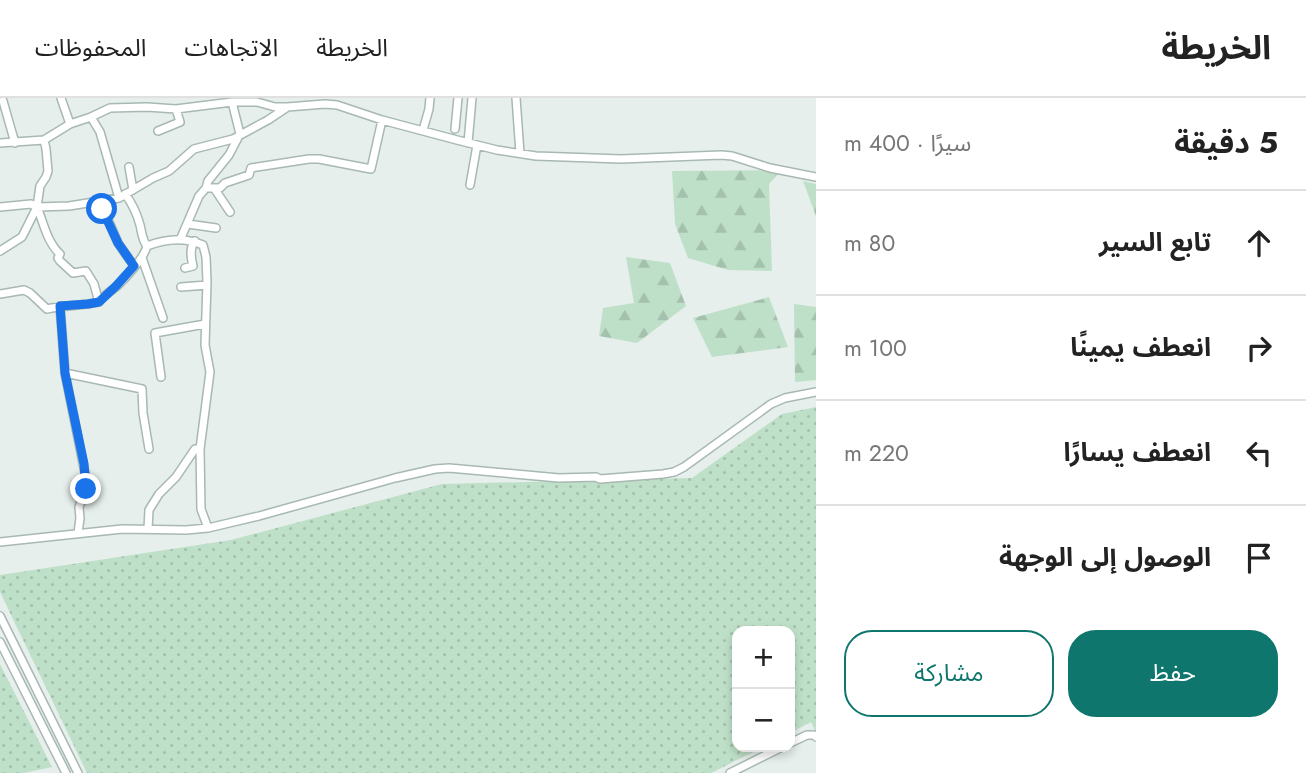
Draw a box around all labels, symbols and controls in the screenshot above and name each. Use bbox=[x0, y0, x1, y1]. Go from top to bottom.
text: الخريطة bbox=[1161, 24, 1271, 71]
text: المحفوظات bbox=[35, 30, 146, 65]
text: الاتجاهات bbox=[184, 30, 278, 65]
text: الخريطة bbox=[316, 30, 388, 65]
text: 5 دقيقة bbox=[1174, 121, 1278, 164]
text: سيرًا · 400 m bbox=[844, 126, 971, 160]
route start bbox=[86, 193, 117, 224]
text: تابع السير bbox=[1099, 223, 1211, 261]
icon: ahead bbox=[1240, 224, 1278, 262]
text: 80 m bbox=[844, 226, 895, 260]
text: انعطف يمينًا bbox=[1070, 328, 1211, 366]
icon: right bbox=[1240, 329, 1278, 367]
text: 100 m bbox=[844, 331, 907, 365]
text: انعطف يسارًا bbox=[1064, 433, 1211, 471]
icon: left bbox=[1240, 434, 1278, 472]
text: 220 m bbox=[844, 436, 909, 470]
route end bbox=[70, 473, 101, 504]
text: الوصول إلى الوجهة bbox=[999, 538, 1211, 576]
icon: arrive bbox=[1240, 539, 1278, 577]
map controls bbox=[732, 626, 795, 752]
button: + bbox=[732, 626, 795, 689]
button: مشاركة bbox=[844, 630, 1054, 717]
button: حفظ bbox=[1068, 630, 1278, 717]
button: − bbox=[732, 689, 795, 752]

